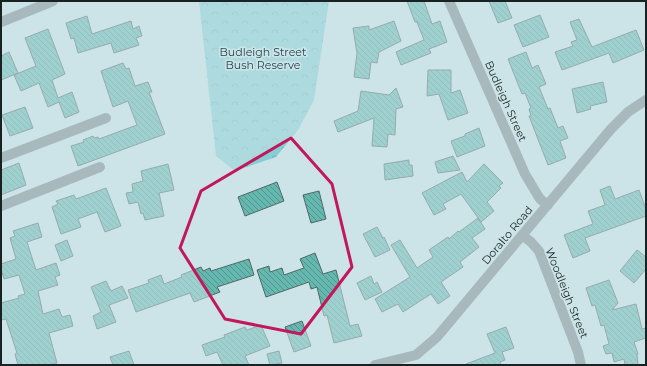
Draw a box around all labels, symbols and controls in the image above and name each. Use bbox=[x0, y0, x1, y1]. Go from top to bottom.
park label: Budleigh Street Bush Reserve bbox=[220, 45, 307, 72]
street label: Budleigh Street bbox=[482, 58, 530, 144]
street label: Doralto Road bbox=[478, 203, 536, 267]
street label: Woodleigh Street bbox=[542, 246, 592, 341]

